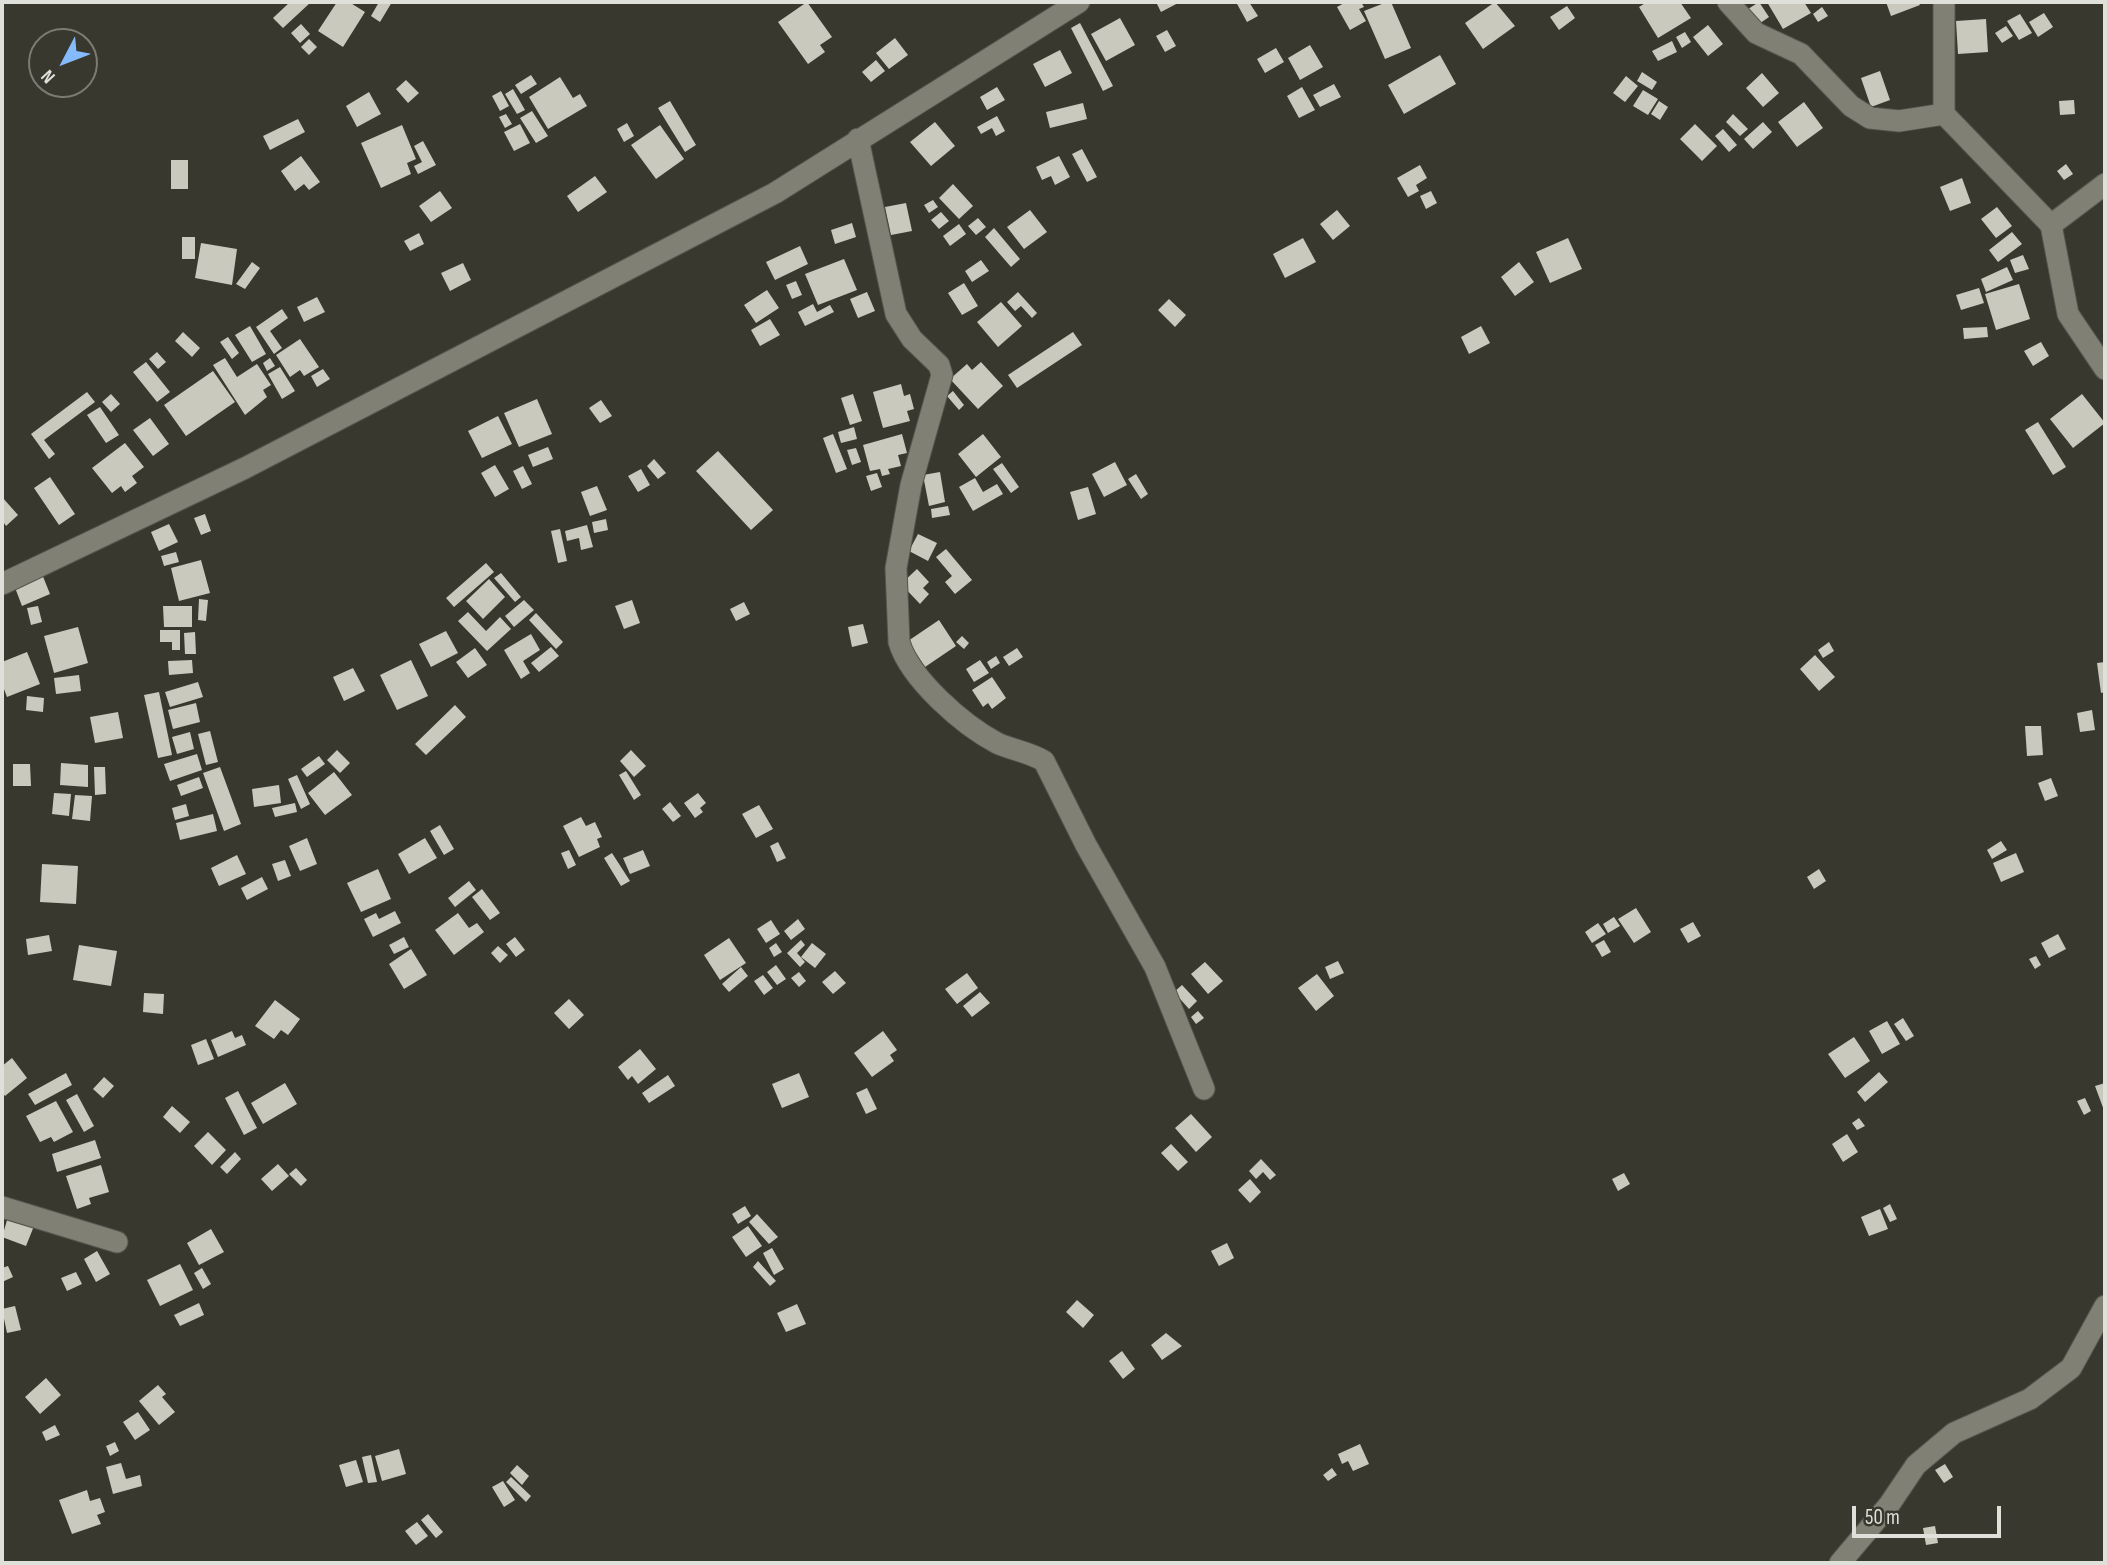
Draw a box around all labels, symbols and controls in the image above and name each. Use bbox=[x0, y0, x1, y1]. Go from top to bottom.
north arrow bbox=[28, 28, 98, 98]
text: N bbox=[37, 65, 60, 88]
scale bar bbox=[1855, 1492, 2004, 1536]
text: 50 m bbox=[1865, 1505, 1900, 1530]

